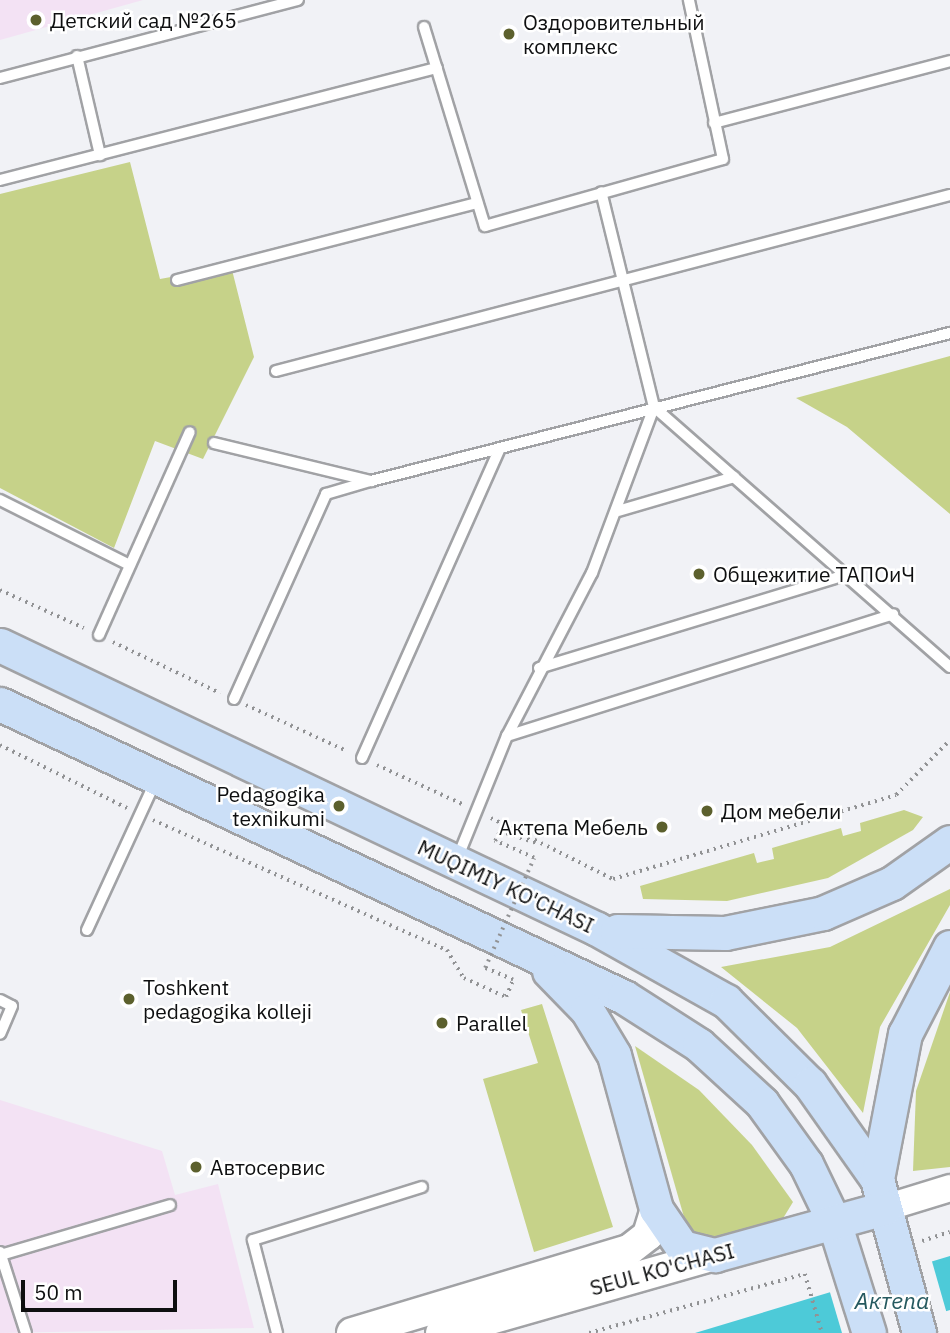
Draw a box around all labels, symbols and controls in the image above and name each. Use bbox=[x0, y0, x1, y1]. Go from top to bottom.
place label: Детский сад №265 bbox=[50, 7, 237, 33]
place label: Оздоровительный комплекс bbox=[523, 9, 705, 59]
marker: Детский сад №265 bbox=[28, 12, 44, 28]
marker: Оздоровительный комплекс bbox=[501, 26, 517, 42]
place label: Общежитие ТАПОиЧ bbox=[713, 561, 915, 587]
marker: Общежитие ТАПОиЧ bbox=[691, 566, 707, 582]
place label: Pedagogika texnikumi bbox=[217, 781, 325, 831]
marker: Pedagogika texnikumi bbox=[331, 798, 347, 814]
place label: Дом мебели bbox=[721, 798, 841, 824]
marker: Дом мебели bbox=[699, 803, 715, 819]
place label: Актепа Мебель bbox=[499, 814, 648, 840]
marker: Актепа Мебель bbox=[654, 819, 670, 835]
street label: MUQIMIY KO'CHASI bbox=[414, 834, 598, 938]
place label: Toshkent pedagogika kolleji bbox=[143, 974, 312, 1024]
marker: Toshkent pedagogika kolleji bbox=[121, 991, 137, 1007]
place label: Parallel bbox=[456, 1010, 527, 1036]
marker: Parallel bbox=[434, 1015, 450, 1031]
place label: Автосервис bbox=[210, 1154, 325, 1180]
marker: Автосервис bbox=[188, 1159, 204, 1175]
street label: SEUL KO'CHASI bbox=[587, 1238, 737, 1300]
scale bar bbox=[24, 1266, 180, 1310]
text: 50 m bbox=[34, 1278, 83, 1306]
water label: Актепа bbox=[855, 1286, 929, 1314]

